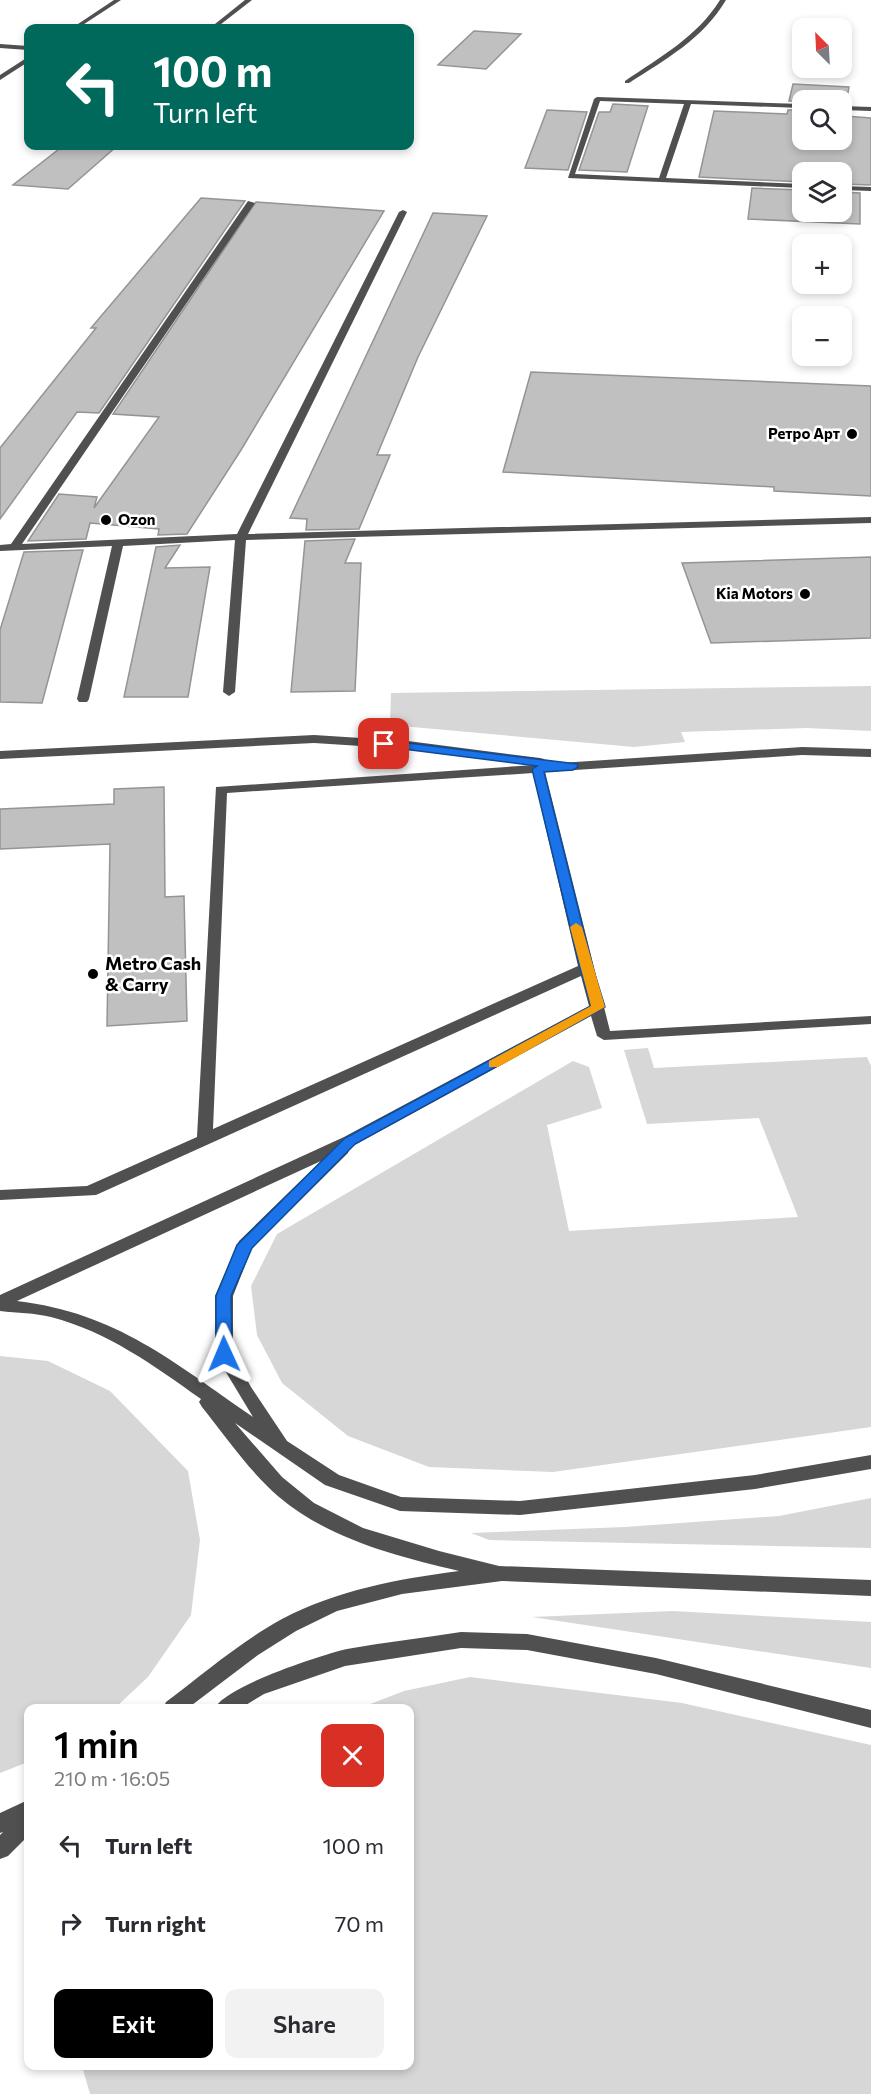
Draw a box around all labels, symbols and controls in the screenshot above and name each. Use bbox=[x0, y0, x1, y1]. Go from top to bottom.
north arrow bbox=[792, 18, 852, 78]
map controls bbox=[792, 18, 852, 366]
text: 100 m bbox=[153, 44, 273, 96]
icon: left bbox=[54, 48, 132, 126]
button: search bbox=[792, 90, 852, 150]
text: Turn left bbox=[153, 96, 257, 129]
button: layers bbox=[792, 162, 852, 222]
button: + bbox=[792, 234, 852, 294]
button: − bbox=[792, 306, 852, 366]
place label: Ретро Арт bbox=[768, 424, 840, 442]
marker: Ретро Арт bbox=[845, 427, 859, 441]
place label: Ozon bbox=[118, 510, 156, 528]
marker: Ozon bbox=[99, 513, 113, 527]
place label: Kia Motors bbox=[716, 584, 793, 602]
marker: Kia Motors bbox=[798, 587, 812, 601]
pin bbox=[358, 718, 409, 769]
icon: arrive bbox=[367, 727, 400, 760]
place label: Metro Cash & Carry bbox=[105, 952, 201, 995]
marker: Metro Cash & Carry bbox=[86, 967, 100, 981]
position arrow bbox=[192, 1322, 256, 1386]
text: 1 min bbox=[54, 1721, 139, 1765]
button: close bbox=[321, 1724, 384, 1787]
text: 210 m · 16:05 bbox=[54, 1766, 170, 1790]
icon: left bbox=[54, 1829, 87, 1862]
text: Turn left bbox=[105, 1832, 192, 1859]
text: 100 m bbox=[322, 1832, 384, 1859]
icon: right bbox=[54, 1907, 87, 1940]
text: Turn right bbox=[105, 1910, 206, 1937]
text: 70 m bbox=[335, 1910, 384, 1937]
button: Exit bbox=[54, 1989, 213, 2058]
button: Share bbox=[225, 1989, 384, 2058]

